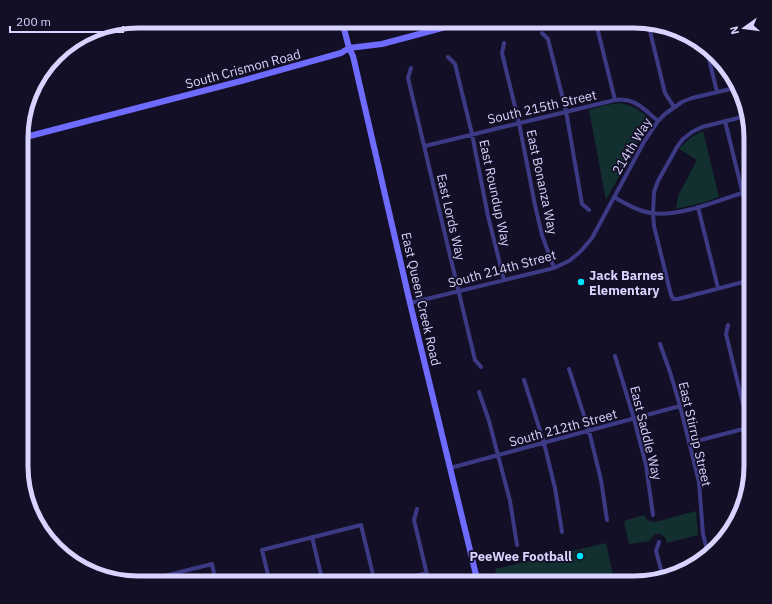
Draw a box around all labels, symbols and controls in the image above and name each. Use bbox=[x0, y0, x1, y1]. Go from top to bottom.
scale bar bbox=[10, 8, 123, 34]
north arrow bbox=[724, 8, 764, 48]
text: 200 m bbox=[16, 14, 51, 29]
text: N bbox=[727, 25, 742, 36]
street label: South Crismon Road bbox=[184, 45, 302, 93]
street label: South 215th Street bbox=[486, 86, 598, 128]
street label: 214th Way bbox=[608, 114, 656, 177]
street label: East Bonanza Way bbox=[523, 128, 562, 236]
street label: East Roundup Way bbox=[475, 138, 515, 249]
street label: East Lords Way bbox=[433, 172, 469, 263]
street label: East Queen Creek Road bbox=[397, 231, 445, 367]
street label: South 214th Street bbox=[446, 246, 558, 292]
place label: Jack Barnes Elementary bbox=[589, 267, 664, 299]
marker: Jack Barnes Elementary bbox=[576, 277, 586, 287]
street label: East Stirrup Street bbox=[675, 380, 715, 488]
street label: East Saddle Way bbox=[626, 384, 666, 482]
street label: South 212th Street bbox=[507, 405, 619, 451]
place label: PeeWee Football bbox=[470, 548, 572, 565]
marker: PeeWee Football bbox=[575, 551, 585, 561]

